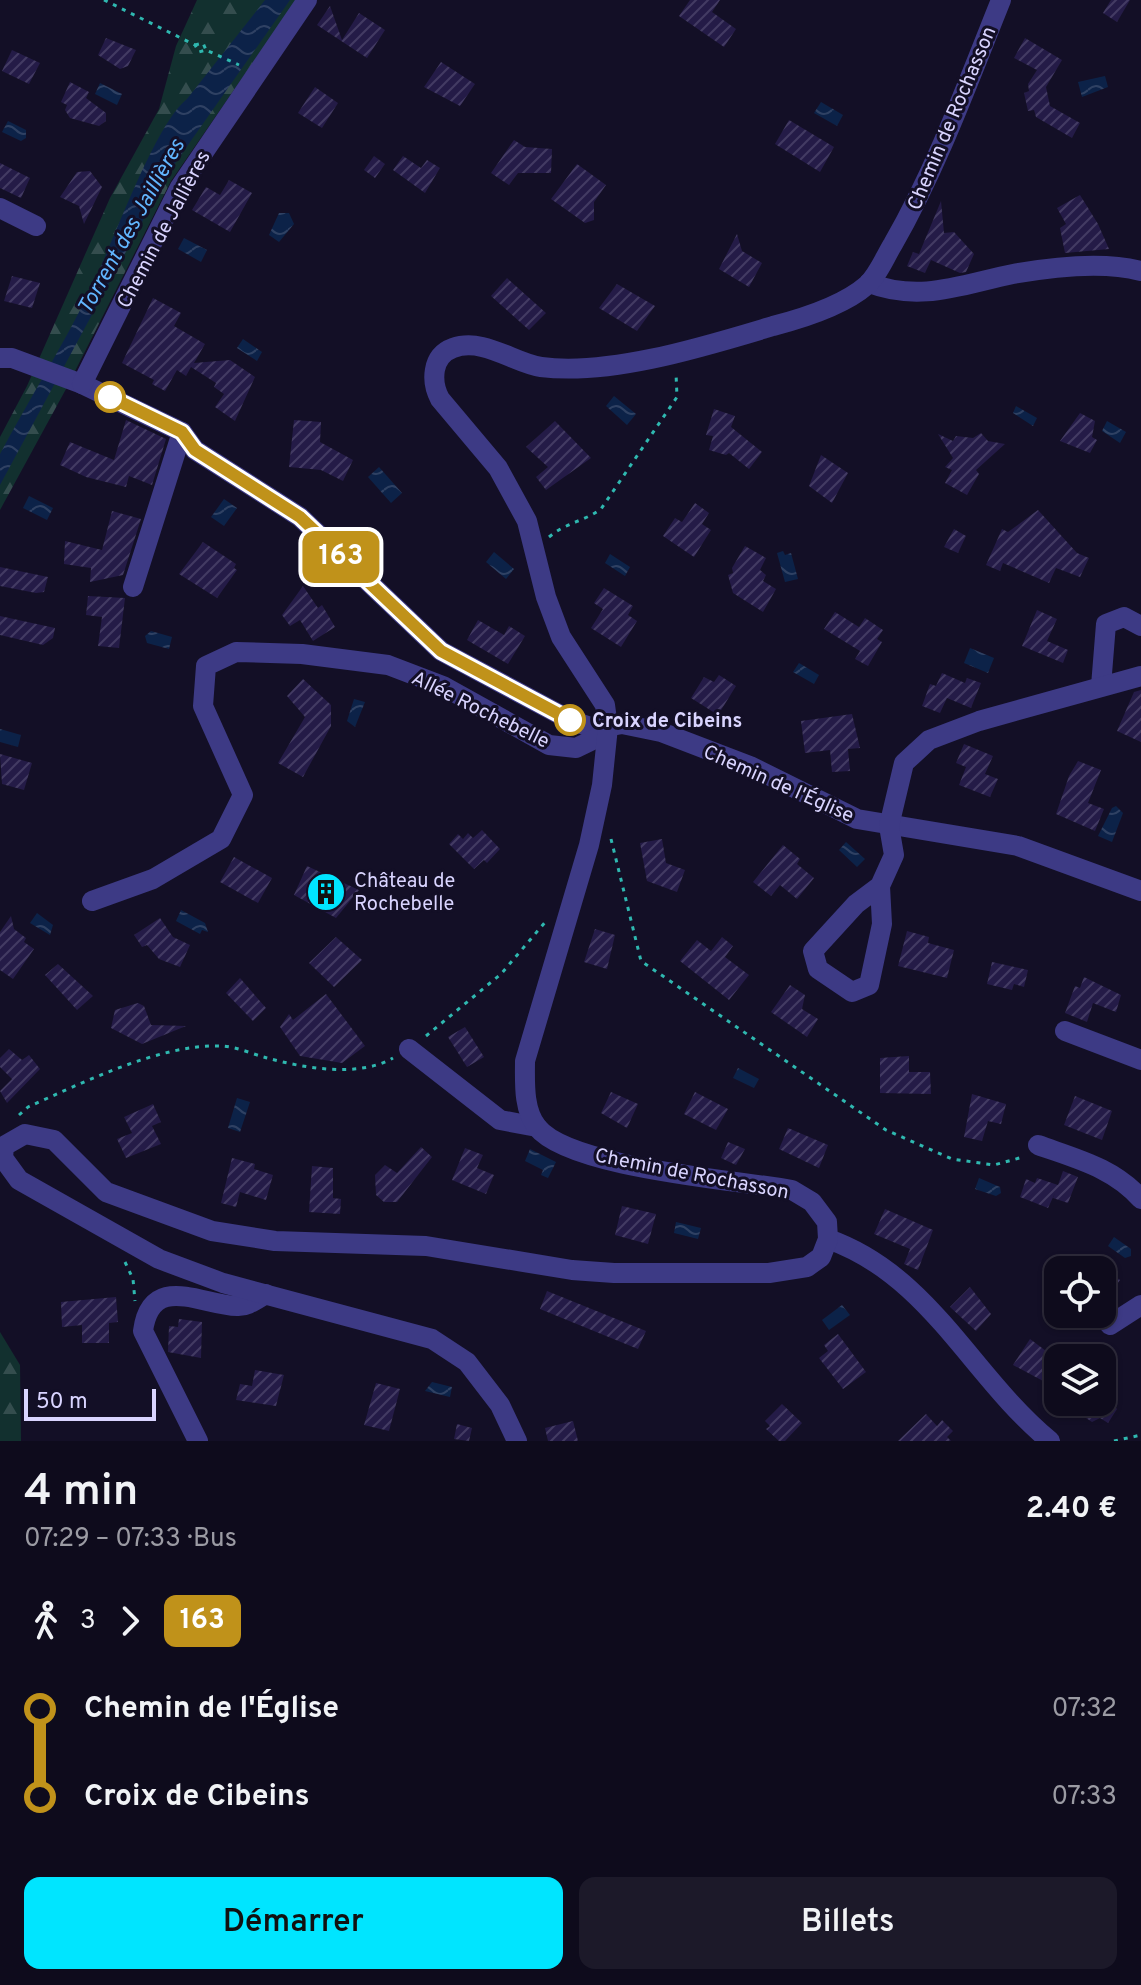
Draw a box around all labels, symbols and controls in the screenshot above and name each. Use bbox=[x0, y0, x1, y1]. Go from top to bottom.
street label: Chemin de Rochasson bbox=[902, 23, 1003, 215]
water label: Torrent des Jaillières bbox=[73, 134, 192, 320]
street label: Chemin de Jallières bbox=[112, 147, 217, 313]
unlabelled marker bbox=[95, 382, 125, 412]
line badge: 163 bbox=[295, 531, 387, 583]
text: 163 bbox=[318, 539, 364, 575]
street label: Allée Rochebelle bbox=[407, 666, 553, 755]
marker: Croix de Cibeins bbox=[555, 705, 585, 735]
place label: Croix de Cibeins bbox=[592, 709, 742, 735]
street label: Chemin de l'Église bbox=[699, 738, 858, 830]
place label: Château de Rochebelle bbox=[354, 869, 455, 918]
building icon: Château de Rochebelle bbox=[305, 871, 347, 913]
street label: Chemin de Rochasson bbox=[592, 1143, 791, 1207]
map controls bbox=[1044, 1256, 1116, 1416]
button: locate bbox=[1044, 1256, 1116, 1328]
button: layers bbox=[1044, 1344, 1116, 1416]
scale bar bbox=[24, 1385, 156, 1421]
text: 50 m bbox=[36, 1389, 88, 1416]
text: 4 min bbox=[24, 1465, 138, 1521]
text: 2.40 € bbox=[1026, 1491, 1117, 1528]
text: 07:29 – 07:33 · Bus bbox=[24, 1523, 237, 1556]
icon: walk bbox=[24, 1599, 68, 1643]
icon: forward bbox=[108, 1599, 152, 1643]
text: 163 bbox=[180, 1603, 225, 1639]
text: 3 bbox=[80, 1605, 96, 1638]
text: Chemin de l'Église bbox=[84, 1691, 339, 1728]
text: 07:32 bbox=[1052, 1693, 1117, 1726]
text: Croix de Cibeins bbox=[84, 1779, 310, 1816]
text: 07:33 bbox=[1051, 1781, 1117, 1814]
button: Démarrer bbox=[24, 1877, 563, 1969]
button: Billets bbox=[579, 1877, 1117, 1969]

